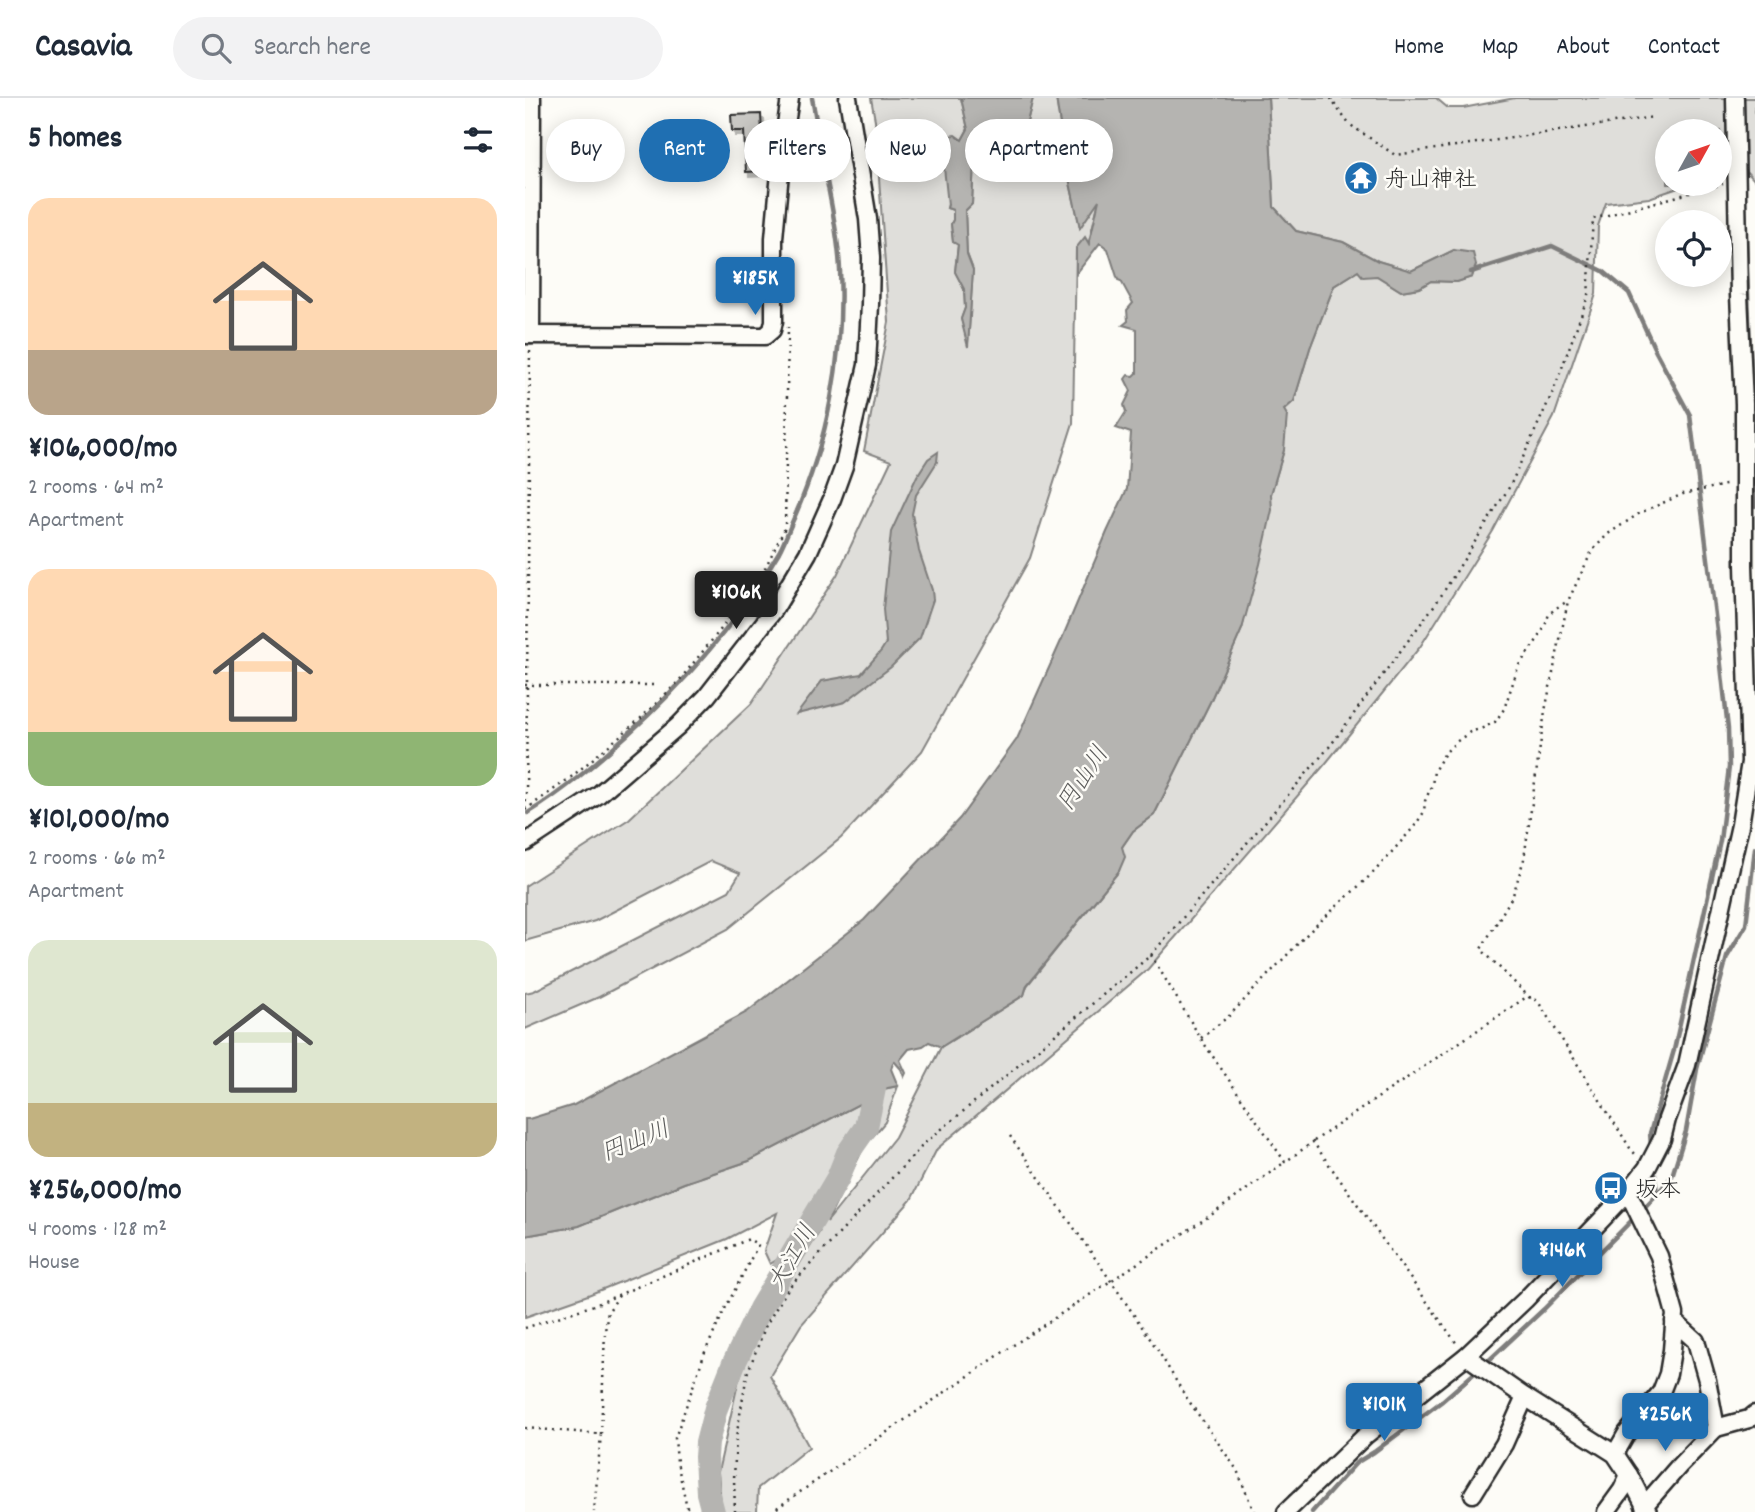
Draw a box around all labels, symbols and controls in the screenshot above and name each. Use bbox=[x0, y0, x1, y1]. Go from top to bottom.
search box bbox=[173, 17, 663, 80]
text: Casavia bbox=[35, 25, 131, 72]
icon: search bbox=[197, 29, 235, 67]
text: Search here bbox=[253, 30, 371, 67]
text: Home bbox=[1394, 31, 1444, 65]
text: Map bbox=[1482, 31, 1518, 65]
text: About bbox=[1556, 31, 1610, 65]
text: Contact bbox=[1648, 31, 1720, 65]
text: 5 homes bbox=[28, 119, 122, 162]
chip: Buy bbox=[546, 119, 625, 182]
chip: Rent bbox=[639, 119, 730, 182]
chip: Filters bbox=[744, 119, 851, 182]
chip: New bbox=[865, 119, 951, 182]
chip: Apartment bbox=[965, 119, 1113, 182]
north arrow bbox=[1655, 119, 1733, 196]
map controls bbox=[1655, 119, 1732, 287]
icon: filters bbox=[459, 121, 497, 159]
temple icon: 舟山神社 bbox=[1342, 159, 1380, 197]
place label: 舟山神社 bbox=[1385, 165, 1477, 198]
button: locate bbox=[1655, 210, 1732, 287]
icon: home bbox=[200, 243, 326, 369]
pin: ¥185K bbox=[706, 258, 804, 317]
text: ¥185K bbox=[732, 263, 778, 296]
text: ¥106,000/mo bbox=[28, 429, 177, 472]
text: 2 rooms · 64 m² bbox=[28, 472, 164, 505]
text: Apartment bbox=[28, 505, 124, 538]
pin: ¥106K bbox=[687, 572, 785, 631]
text: ¥106K bbox=[711, 577, 761, 610]
icon: home bbox=[200, 614, 326, 740]
water label: 円山川 bbox=[1051, 740, 1118, 819]
text: ¥101,000/mo bbox=[28, 800, 169, 843]
text: 2 rooms · 66 m² bbox=[28, 843, 166, 876]
text: Apartment bbox=[28, 876, 124, 909]
icon: home bbox=[200, 985, 326, 1111]
water label: 円山川 bbox=[596, 1114, 676, 1172]
bus stop icon: 坂本 bbox=[1592, 1169, 1630, 1207]
text: ¥256,000/mo bbox=[28, 1171, 181, 1214]
place label: 坂本 bbox=[1635, 1175, 1681, 1208]
text: 4 rooms · 128 m² bbox=[28, 1214, 167, 1247]
water label: 大江川 bbox=[761, 1219, 826, 1298]
pin: ¥146K bbox=[1513, 1230, 1611, 1289]
text: ¥146K bbox=[1538, 1235, 1586, 1268]
text: House bbox=[28, 1247, 80, 1280]
pin: ¥101K bbox=[1335, 1384, 1433, 1443]
text: ¥101K bbox=[1362, 1389, 1406, 1422]
pin: ¥256K bbox=[1616, 1394, 1714, 1453]
text: ¥256K bbox=[1638, 1399, 1692, 1432]

